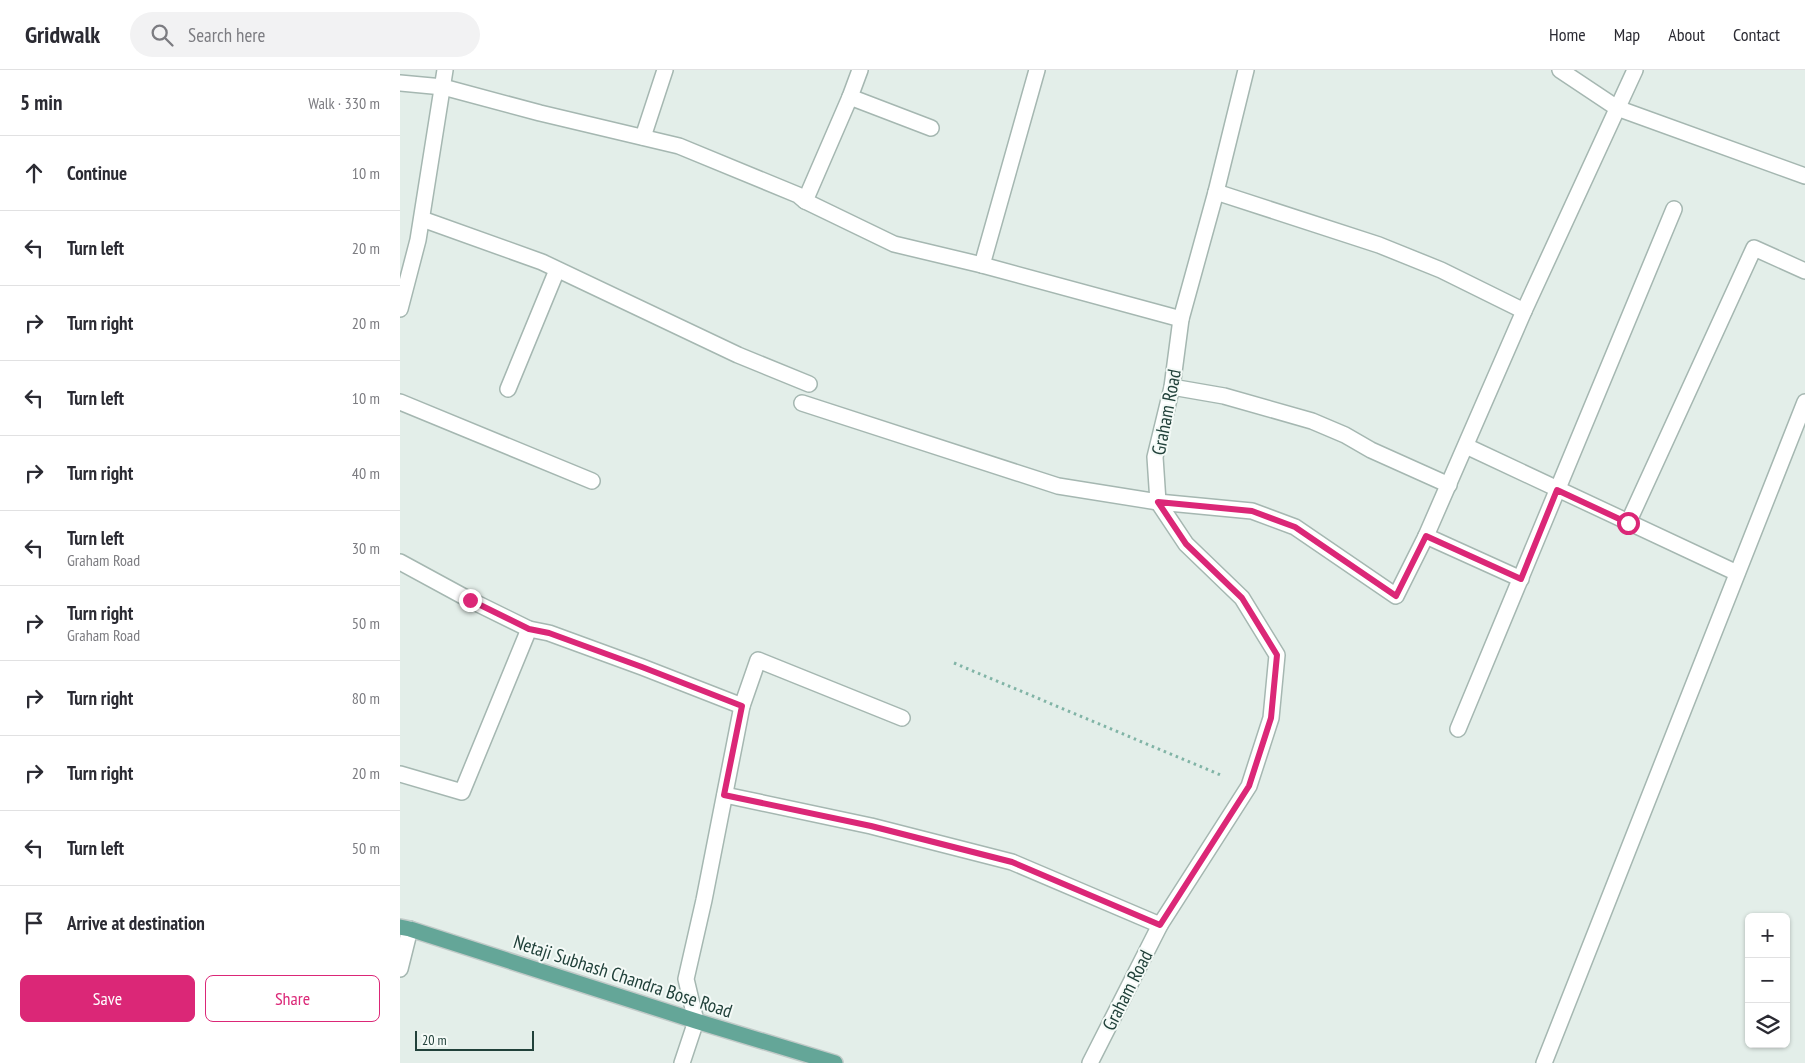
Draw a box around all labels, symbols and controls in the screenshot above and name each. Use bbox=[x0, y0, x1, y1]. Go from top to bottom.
search box bbox=[130, 12, 480, 57]
text: Gridwalk bbox=[25, 19, 100, 50]
icon: search bbox=[148, 21, 176, 49]
text: Search here bbox=[188, 23, 265, 47]
text: Home bbox=[1549, 23, 1586, 46]
text: Map bbox=[1614, 23, 1640, 46]
text: About bbox=[1668, 23, 1705, 46]
text: Contact bbox=[1733, 23, 1780, 46]
text: 5 min bbox=[20, 89, 62, 116]
text: Walk · 330 m bbox=[308, 93, 380, 113]
icon: ahead bbox=[20, 159, 48, 187]
text: Continue bbox=[67, 161, 127, 185]
text: 10 m bbox=[352, 163, 380, 183]
icon: left bbox=[20, 234, 48, 262]
text: Turn left bbox=[67, 236, 124, 260]
text: 20 m bbox=[352, 238, 380, 258]
icon: right bbox=[20, 309, 48, 337]
text: Turn right bbox=[67, 311, 133, 335]
text: 20 m bbox=[352, 313, 380, 333]
street label: Graham Road bbox=[1146, 367, 1186, 457]
icon: left bbox=[20, 384, 48, 412]
text: Turn left bbox=[67, 386, 124, 410]
text: 10 m bbox=[352, 388, 380, 408]
icon: right bbox=[20, 459, 48, 487]
text: Turn right bbox=[67, 461, 133, 485]
text: 40 m bbox=[352, 463, 380, 483]
route start bbox=[1617, 512, 1640, 535]
text: Turn left bbox=[67, 526, 124, 550]
icon: left bbox=[20, 534, 48, 562]
text: 30 m bbox=[352, 538, 380, 558]
text: Graham Road bbox=[67, 550, 140, 570]
route end bbox=[459, 589, 482, 612]
text: Turn right bbox=[67, 601, 133, 625]
icon: right bbox=[20, 609, 48, 637]
text: 50 m bbox=[352, 613, 380, 633]
text: Graham Road bbox=[67, 625, 140, 645]
icon: right bbox=[20, 684, 48, 712]
text: Turn right bbox=[67, 686, 133, 710]
text: 80 m bbox=[352, 688, 380, 708]
icon: right bbox=[20, 759, 48, 787]
text: Turn right bbox=[67, 761, 133, 785]
text: 20 m bbox=[352, 763, 380, 783]
icon: left bbox=[20, 834, 48, 862]
text: Turn left bbox=[67, 836, 124, 860]
text: 50 m bbox=[352, 838, 380, 858]
icon: arrive bbox=[20, 909, 48, 937]
text: Arrive at destination bbox=[67, 911, 205, 935]
map controls bbox=[1745, 913, 1790, 1048]
button: + bbox=[1745, 913, 1790, 958]
street label: Netaji Subhash Chandra Bose Road bbox=[511, 929, 735, 1023]
street label: Graham Road bbox=[1097, 946, 1157, 1034]
button: − bbox=[1745, 958, 1790, 1003]
button: Save bbox=[20, 975, 195, 1022]
button: Share bbox=[205, 975, 380, 1022]
button: layers bbox=[1745, 1003, 1790, 1048]
scale bar bbox=[415, 1028, 534, 1051]
text: 20 m bbox=[422, 1031, 447, 1049]

